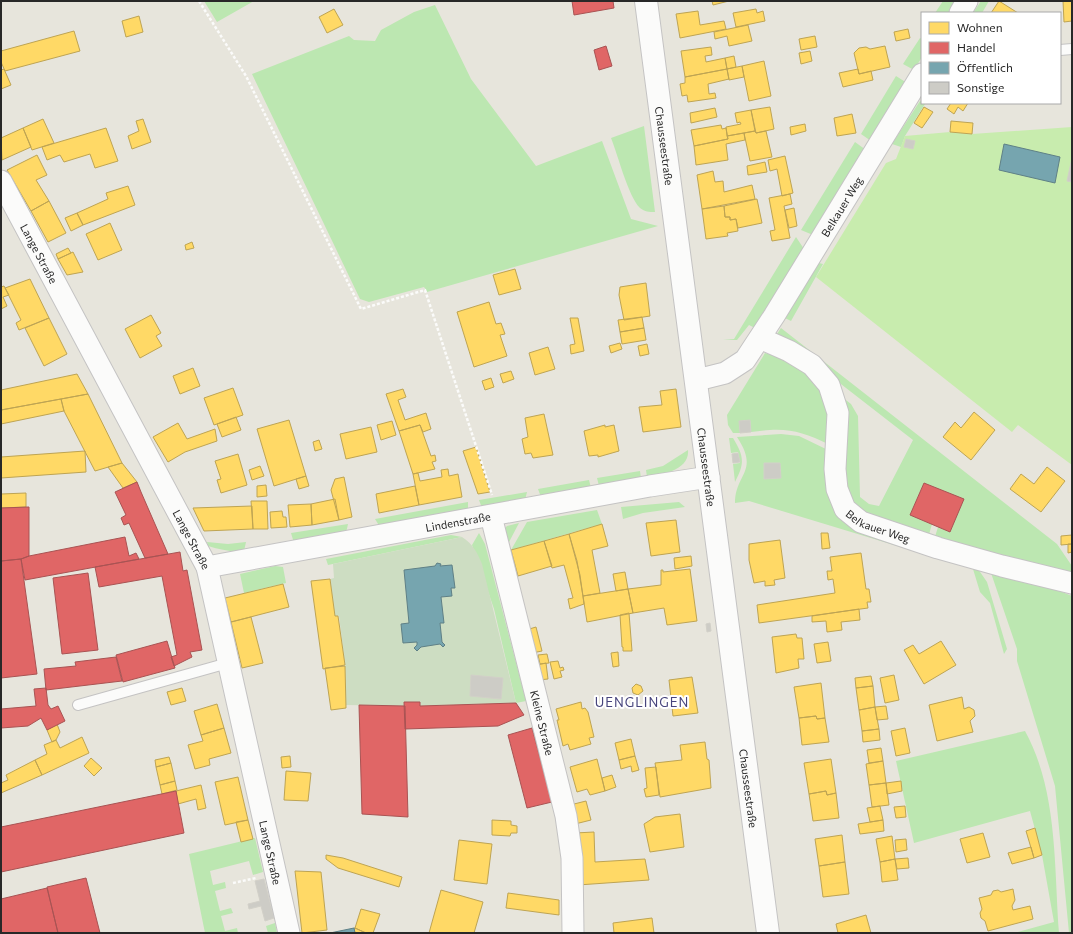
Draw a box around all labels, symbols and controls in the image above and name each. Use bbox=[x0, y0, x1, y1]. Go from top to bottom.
legend bbox=[921, 12, 1061, 104]
text: Wohnen bbox=[957, 20, 1003, 34]
text: Handel bbox=[957, 40, 995, 54]
text: Öffentlich bbox=[957, 60, 1013, 74]
text: Sonstige bbox=[957, 80, 1004, 94]
street label: Chausseestraße bbox=[653, 106, 677, 186]
street label: Belkauer Weg bbox=[818, 174, 864, 239]
street label: Lange Straße bbox=[18, 221, 61, 285]
street label: Chausseestraße bbox=[695, 427, 719, 507]
street label: Belkauer Weg bbox=[844, 506, 912, 545]
street label: Lange Straße bbox=[171, 507, 213, 571]
street label: Lindenstraße bbox=[424, 509, 492, 533]
street label: Kleine Straße bbox=[528, 689, 557, 757]
district label: UENGLINGEN bbox=[595, 694, 689, 710]
street label: Chausseestraße bbox=[737, 748, 761, 829]
street label: Lange Straße bbox=[257, 819, 284, 886]

